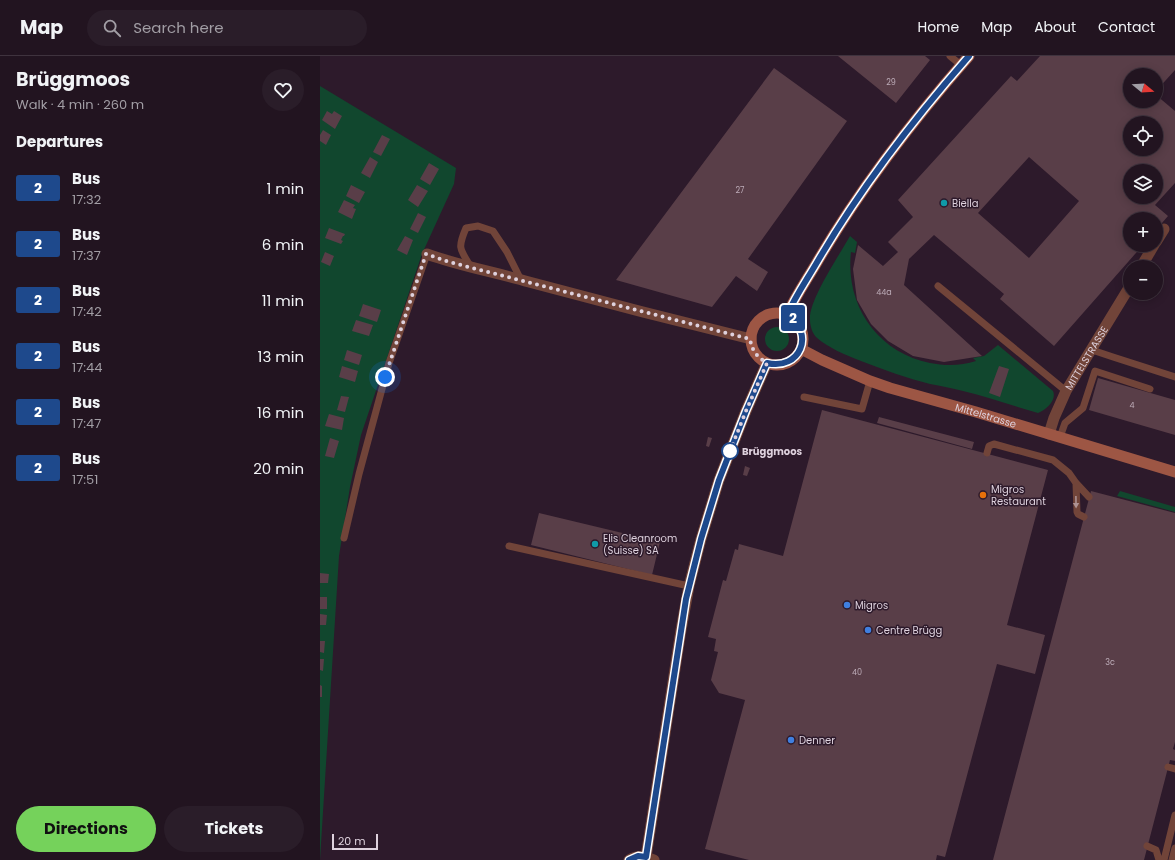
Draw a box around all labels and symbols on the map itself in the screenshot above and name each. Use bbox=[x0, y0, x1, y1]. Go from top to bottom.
north arrow bbox=[1123, 68, 1163, 108]
house number: 29 bbox=[886, 77, 896, 88]
house number: 27 bbox=[736, 185, 745, 196]
place label: Biella bbox=[952, 196, 978, 211]
marker: Biella bbox=[939, 198, 949, 208]
house number: 44a bbox=[876, 287, 892, 298]
line badge: 2 bbox=[780, 305, 806, 331]
street label: MITTELSTRASSE bbox=[1061, 323, 1112, 393]
your location bbox=[375, 367, 395, 387]
street label: Mittelstrasse bbox=[954, 400, 1018, 432]
house number: 4 bbox=[1129, 400, 1135, 411]
marker: Brüggmoos bbox=[721, 442, 739, 460]
place label: Brüggmoos bbox=[742, 444, 803, 459]
place label: Migros Restaurant bbox=[991, 482, 1046, 509]
marker: Migros Restaurant bbox=[978, 490, 988, 500]
one-way arrow bbox=[1073, 496, 1079, 509]
place label: Elis Cleanroom (Suisse) SA bbox=[603, 531, 677, 558]
marker: Elis Cleanroom (Suisse) SA bbox=[590, 539, 600, 549]
place label: Migros bbox=[855, 598, 888, 613]
marker: Migros bbox=[842, 600, 852, 610]
place label: Centre Brügg bbox=[876, 623, 942, 638]
marker: Centre Brügg bbox=[863, 625, 873, 635]
house number: 3c bbox=[1105, 657, 1115, 668]
house number: 40 bbox=[852, 667, 862, 678]
place label: Denner bbox=[799, 733, 835, 748]
marker: Denner bbox=[786, 735, 796, 745]
scale bar bbox=[332, 832, 378, 851]

